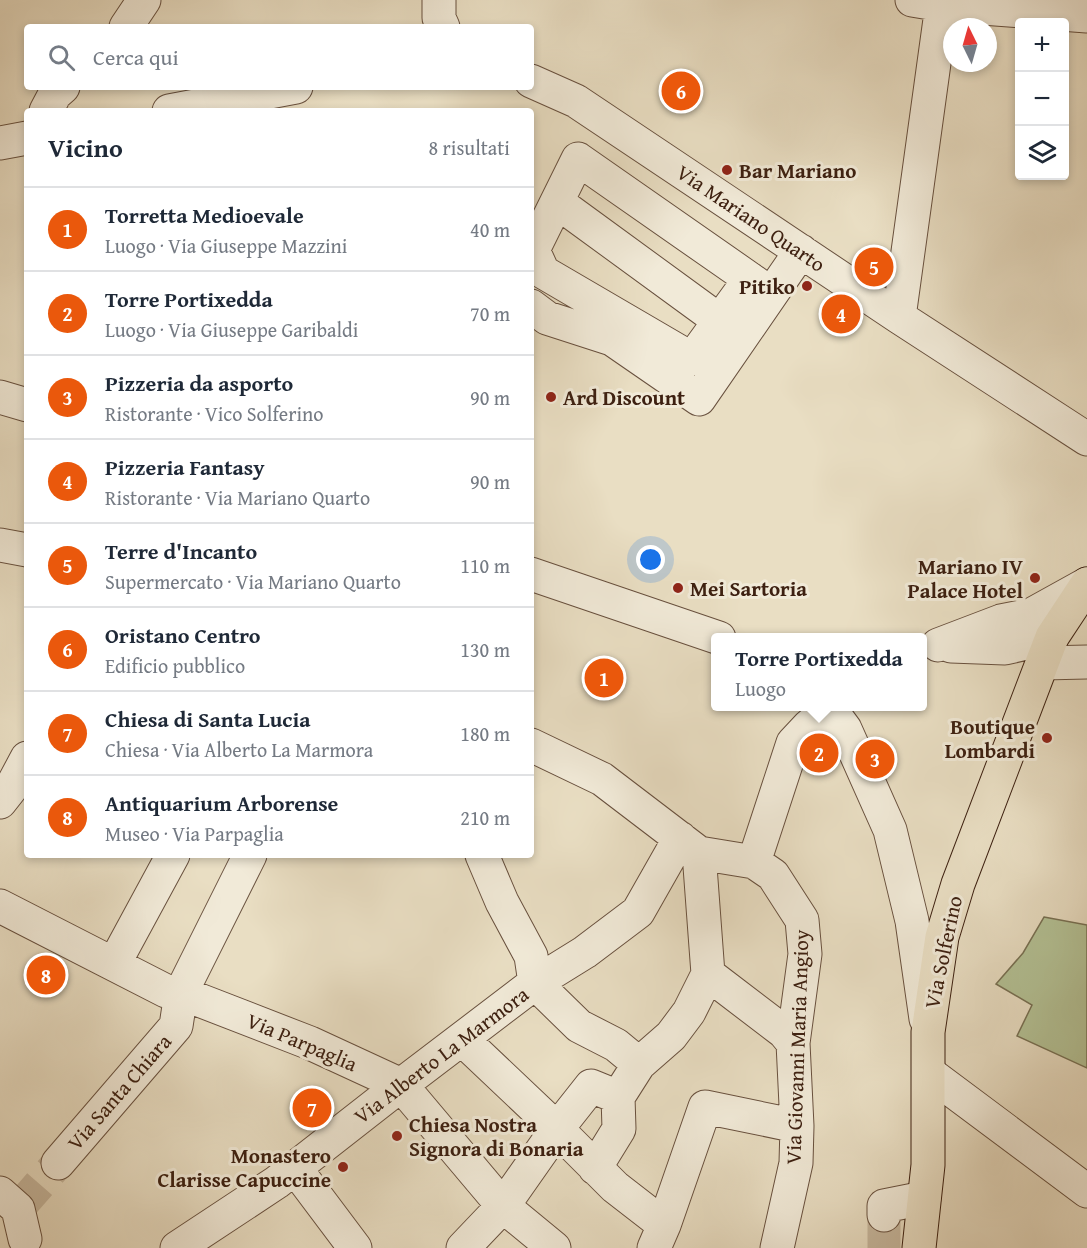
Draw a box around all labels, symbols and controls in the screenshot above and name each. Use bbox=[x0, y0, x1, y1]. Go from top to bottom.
north arrow bbox=[943, 18, 997, 72]
map controls bbox=[1015, 18, 1069, 180]
button: + bbox=[1015, 18, 1069, 72]
search box bbox=[24, 24, 534, 90]
icon: search bbox=[45, 41, 78, 74]
text: Cerca qui bbox=[93, 41, 179, 73]
pin: 6 bbox=[662, 68, 700, 113]
button: − bbox=[1015, 72, 1069, 126]
button: layers bbox=[1015, 126, 1069, 180]
text: Vicino bbox=[48, 128, 123, 167]
text: 8 risultati bbox=[429, 133, 510, 162]
place label: Bar Mariano bbox=[739, 155, 856, 186]
street label: Via Mariano Quarto bbox=[670, 157, 832, 279]
marker: Bar Mariano bbox=[720, 163, 734, 177]
text: Torretta Medioevale bbox=[105, 199, 304, 231]
text: 1 bbox=[62, 215, 73, 244]
text: 40 m bbox=[470, 215, 510, 244]
text: Luogo · Via Giuseppe Mazzini bbox=[105, 231, 347, 260]
pin: 5 bbox=[854, 244, 894, 290]
place label: Pitiko bbox=[739, 271, 795, 302]
marker: Pitiko bbox=[800, 279, 814, 293]
text: Torre Portixedda bbox=[105, 283, 273, 315]
pin: 4 bbox=[822, 292, 860, 336]
text: 2 bbox=[62, 299, 73, 328]
text: 70 m bbox=[470, 299, 510, 328]
text: Luogo · Via Giuseppe Garibaldi bbox=[105, 315, 358, 344]
text: Pizzeria da asporto bbox=[105, 367, 293, 399]
place label: Ard Discount bbox=[563, 382, 685, 413]
text: 3 bbox=[62, 383, 73, 412]
text: 90 m bbox=[470, 383, 510, 412]
marker: Ard Discount bbox=[544, 390, 558, 404]
text: Ristorante · Vico Solferino bbox=[105, 399, 324, 428]
text: Pizzeria Fantasy bbox=[105, 451, 265, 483]
text: 4 bbox=[62, 467, 73, 496]
text: 90 m bbox=[470, 467, 510, 496]
text: Ristorante · Via Mariano Quarto bbox=[105, 483, 370, 512]
text: Terre d'Incanto bbox=[105, 535, 257, 567]
your location bbox=[636, 545, 665, 574]
text: 5 bbox=[62, 551, 73, 580]
text: 110 m bbox=[460, 551, 510, 580]
place label: Mariano IV Palace Hotel bbox=[908, 551, 1023, 606]
text: Supermercato · Via Mariano Quarto bbox=[105, 567, 401, 596]
marker: Mariano IV Palace Hotel bbox=[1028, 571, 1042, 585]
place label: Mei Sartoria bbox=[690, 573, 807, 604]
marker: Mei Sartoria bbox=[671, 581, 685, 595]
text: Oristano Centro bbox=[105, 619, 260, 651]
popup bbox=[711, 633, 927, 711]
text: 6 bbox=[62, 635, 73, 664]
text: 130 m bbox=[460, 635, 510, 664]
text: Torre Portixedda bbox=[735, 642, 903, 674]
text: Edificio pubblico bbox=[105, 651, 245, 680]
pin: 1 bbox=[584, 656, 624, 700]
text: Luogo bbox=[735, 674, 786, 703]
text: Chiesa di Santa Lucia bbox=[105, 703, 311, 735]
place label: Boutique Lombardi bbox=[945, 711, 1035, 766]
text: 7 bbox=[62, 719, 73, 748]
text: 180 m bbox=[460, 719, 510, 748]
pin: 2 bbox=[800, 730, 838, 776]
marker: Boutique Lombardi bbox=[1040, 731, 1054, 745]
text: Chiesa · Via Alberto La Marmora bbox=[105, 735, 373, 764]
pin: 3 bbox=[856, 736, 894, 782]
text: Antiquarium Arborense bbox=[105, 787, 338, 819]
text: 8 bbox=[62, 803, 73, 832]
text: 210 m bbox=[460, 803, 510, 832]
text: Museo · Via Parpaglia bbox=[105, 819, 284, 848]
street label: Via Solferino bbox=[916, 893, 970, 1011]
street label: Via Giovanni Maria Angioy bbox=[777, 928, 817, 1165]
pin: 8 bbox=[26, 952, 66, 998]
street label: Via Alberto La Marmora bbox=[347, 979, 535, 1131]
street label: Via Parpaglia bbox=[242, 1005, 362, 1079]
street label: Via Santa Chiara bbox=[60, 1027, 178, 1157]
pin: 7 bbox=[292, 1086, 332, 1130]
place label: Chiesa Nostra Signora di Bonaria bbox=[409, 1109, 584, 1164]
marker: Chiesa Nostra Signora di Bonaria bbox=[390, 1129, 404, 1143]
place label: Monastero Clarisse Capuccine bbox=[157, 1140, 331, 1195]
marker: Monastero Clarisse Capuccine bbox=[336, 1160, 350, 1174]

